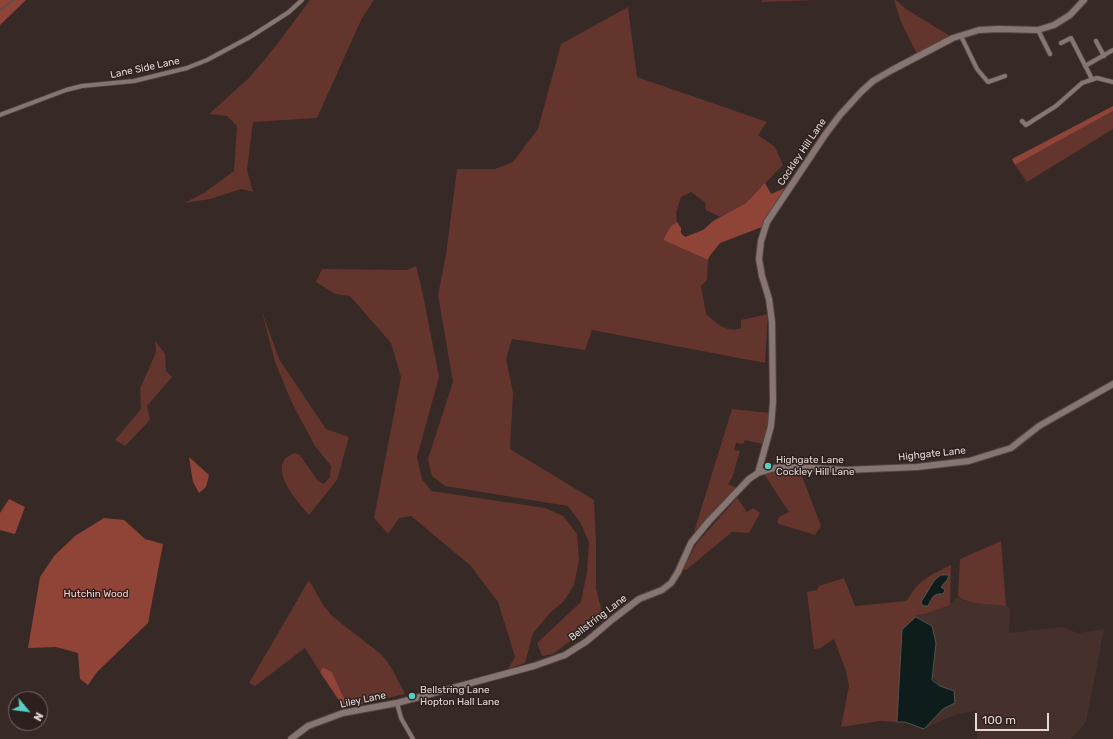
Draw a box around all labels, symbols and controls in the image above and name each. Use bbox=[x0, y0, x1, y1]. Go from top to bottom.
street label: Lane Side Lane bbox=[109, 55, 181, 81]
street label: Cockley Hill Lane bbox=[775, 116, 829, 188]
street label: Highgate Lane bbox=[898, 444, 966, 464]
place label: Highgate Lane Cockley Hill Lane bbox=[776, 454, 855, 478]
marker: Highgate Lane Cockley Hill Lane bbox=[763, 461, 773, 471]
park label: Hutchin Wood bbox=[64, 588, 128, 600]
street label: Bellstring Lane bbox=[567, 592, 629, 644]
place label: Bellstring Lane Hopton Hall Lane bbox=[420, 684, 500, 708]
street label: Liley Lane bbox=[339, 689, 387, 711]
north arrow bbox=[8, 691, 48, 731]
marker: Bellstring Lane Hopton Hall Lane bbox=[407, 691, 417, 701]
scale bar bbox=[977, 705, 1051, 731]
text: N bbox=[30, 710, 46, 723]
text: 100 m bbox=[982, 713, 1016, 727]

